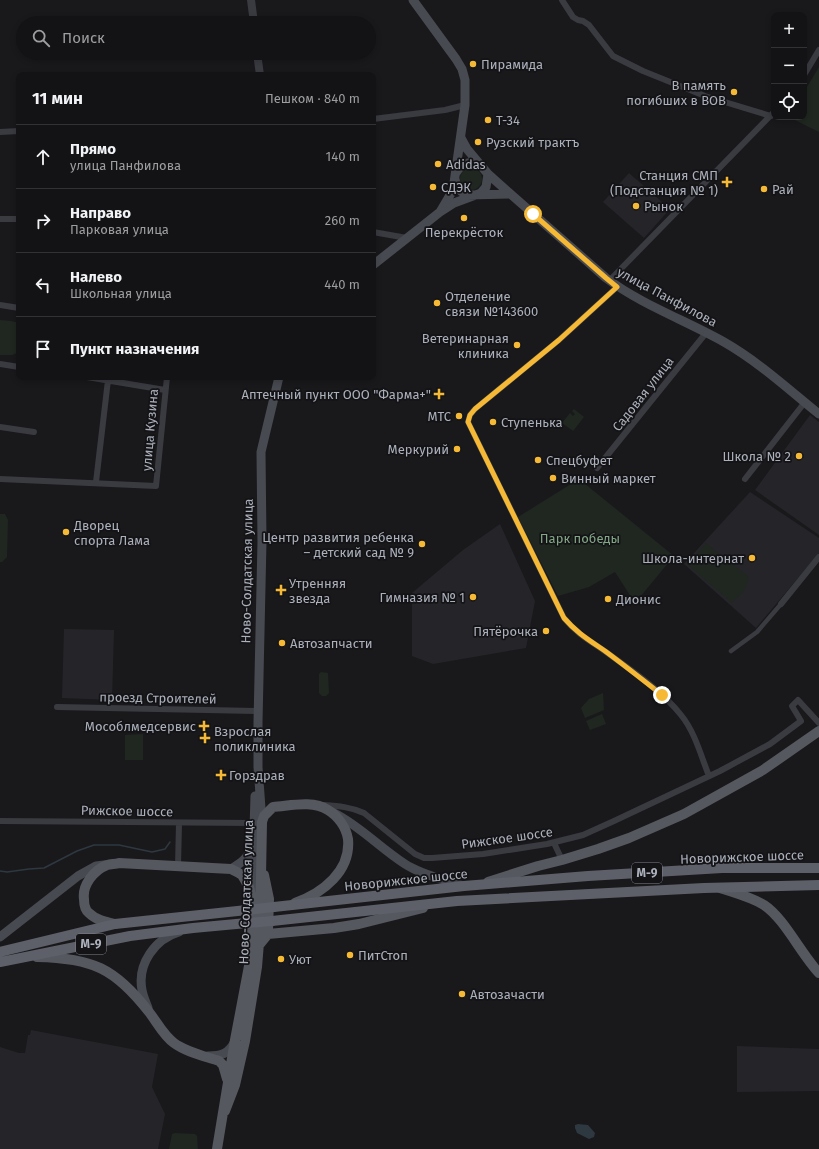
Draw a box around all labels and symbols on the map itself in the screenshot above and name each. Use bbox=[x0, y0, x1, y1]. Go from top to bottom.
place label: Пирамида bbox=[481, 57, 543, 72]
marker: Пирамида bbox=[468, 59, 478, 69]
place label: В память погибших в ВОВ bbox=[626, 78, 726, 108]
marker: В память погибших в ВОВ bbox=[729, 87, 739, 97]
place label: Т-34 bbox=[496, 113, 520, 128]
marker: Т-34 bbox=[483, 115, 493, 125]
place label: Рузский трактъ bbox=[486, 135, 579, 150]
marker: Рузский трактъ bbox=[473, 137, 483, 147]
place label: Adidas bbox=[446, 157, 486, 172]
marker: Adidas bbox=[433, 159, 443, 169]
place label: Станция СМП (Подстанция № 1) bbox=[610, 168, 718, 198]
marker: Станция СМП (Подстанция № 1) bbox=[721, 176, 733, 188]
place label: СДЭК bbox=[441, 180, 471, 195]
marker: СДЭК bbox=[428, 182, 438, 192]
place label: Рай bbox=[772, 182, 794, 197]
marker: Рай bbox=[759, 184, 769, 194]
place label: Рынок bbox=[644, 199, 683, 214]
marker: Рынок bbox=[631, 201, 641, 211]
route start bbox=[524, 205, 542, 223]
marker: Перекрёсток bbox=[459, 213, 469, 223]
place label: Перекрёсток bbox=[425, 225, 503, 240]
street label: улица Панфилова bbox=[614, 264, 720, 330]
place label: Отделение связи №143600 bbox=[445, 289, 538, 319]
marker: Отделение связи №143600 bbox=[432, 298, 442, 308]
place label: Ветеринарная клиника bbox=[422, 331, 509, 361]
marker: Ветеринарная клиника bbox=[512, 340, 522, 350]
street label: Садовая улица bbox=[609, 354, 677, 434]
place label: Аптечный пункт ООО "Фарма+" bbox=[241, 387, 431, 402]
street label: улица Кузина bbox=[139, 388, 161, 472]
marker: Аптечный пункт ООО "Фарма+" bbox=[434, 389, 444, 399]
place label: МТС bbox=[428, 409, 452, 424]
marker: МТС bbox=[454, 411, 464, 421]
place label: Ступенька bbox=[501, 415, 563, 430]
marker: Ступенька bbox=[488, 417, 498, 427]
place label: Меркурий bbox=[388, 442, 449, 457]
marker: Меркурий bbox=[452, 444, 462, 454]
place label: Школа № 2 bbox=[722, 449, 791, 464]
marker: Школа № 2 bbox=[794, 451, 804, 461]
place label: Спецбуфет bbox=[546, 453, 613, 468]
marker: Спецбуфет bbox=[533, 455, 543, 465]
place label: Винный маркет bbox=[561, 471, 656, 486]
marker: Винный маркет bbox=[548, 473, 558, 483]
street label: Ново-Солдатская улица bbox=[238, 498, 256, 644]
place label: Дворец спорта Лама bbox=[73, 518, 150, 548]
marker: Дворец спорта Лама bbox=[61, 527, 71, 537]
place label: Центр развития ребенка – детский сад № 9 bbox=[262, 530, 414, 560]
park label: Парк победы bbox=[540, 531, 620, 546]
marker: Центр развития ребенка – детский сад № 9 bbox=[417, 539, 427, 549]
place label: Школа-интернат bbox=[642, 551, 744, 566]
marker: Школа-интернат bbox=[747, 553, 757, 563]
place label: Утренняя звезда bbox=[289, 576, 346, 606]
marker: Утренняя звезда bbox=[276, 585, 286, 595]
place label: Гимназия № 1 bbox=[380, 590, 465, 605]
marker: Гимназия № 1 bbox=[468, 592, 478, 602]
place label: Дионис bbox=[615, 592, 661, 607]
marker: Дионис bbox=[603, 594, 613, 604]
place label: Пятёрочка bbox=[473, 624, 538, 639]
marker: Пятёрочка bbox=[541, 626, 551, 636]
place label: Автозапчасти bbox=[290, 636, 373, 651]
marker: Автозапчасти bbox=[277, 638, 287, 648]
route end bbox=[653, 686, 671, 704]
street label: проезд Строителей bbox=[99, 689, 217, 707]
place label: Мособлмедсервис bbox=[85, 719, 196, 734]
marker: Мособлмедсервис bbox=[199, 721, 209, 731]
place label: Взрослая поликлиника bbox=[214, 724, 296, 754]
marker: Взрослая поликлиника bbox=[199, 732, 211, 744]
place label: Горздрав bbox=[229, 768, 285, 783]
marker: Горздрав bbox=[216, 770, 226, 780]
street label: Рижское шоссе bbox=[81, 803, 173, 819]
street label: Ново-Солдатская улица bbox=[236, 819, 256, 965]
street label: Рижское шоссе bbox=[460, 824, 554, 852]
street label: Новорижское шоссе bbox=[680, 847, 804, 867]
road number: М-9 bbox=[632, 863, 662, 883]
street label: Новорижское шоссе bbox=[344, 866, 468, 894]
road number: М-9 bbox=[76, 934, 106, 954]
place label: ПитСтоп bbox=[358, 948, 408, 963]
marker: ПитСтоп bbox=[345, 950, 355, 960]
place label: Уют bbox=[289, 952, 312, 967]
marker: Уют bbox=[276, 954, 286, 964]
place label: Автозачасти bbox=[470, 987, 545, 1002]
marker: Автозачасти bbox=[457, 989, 467, 999]

